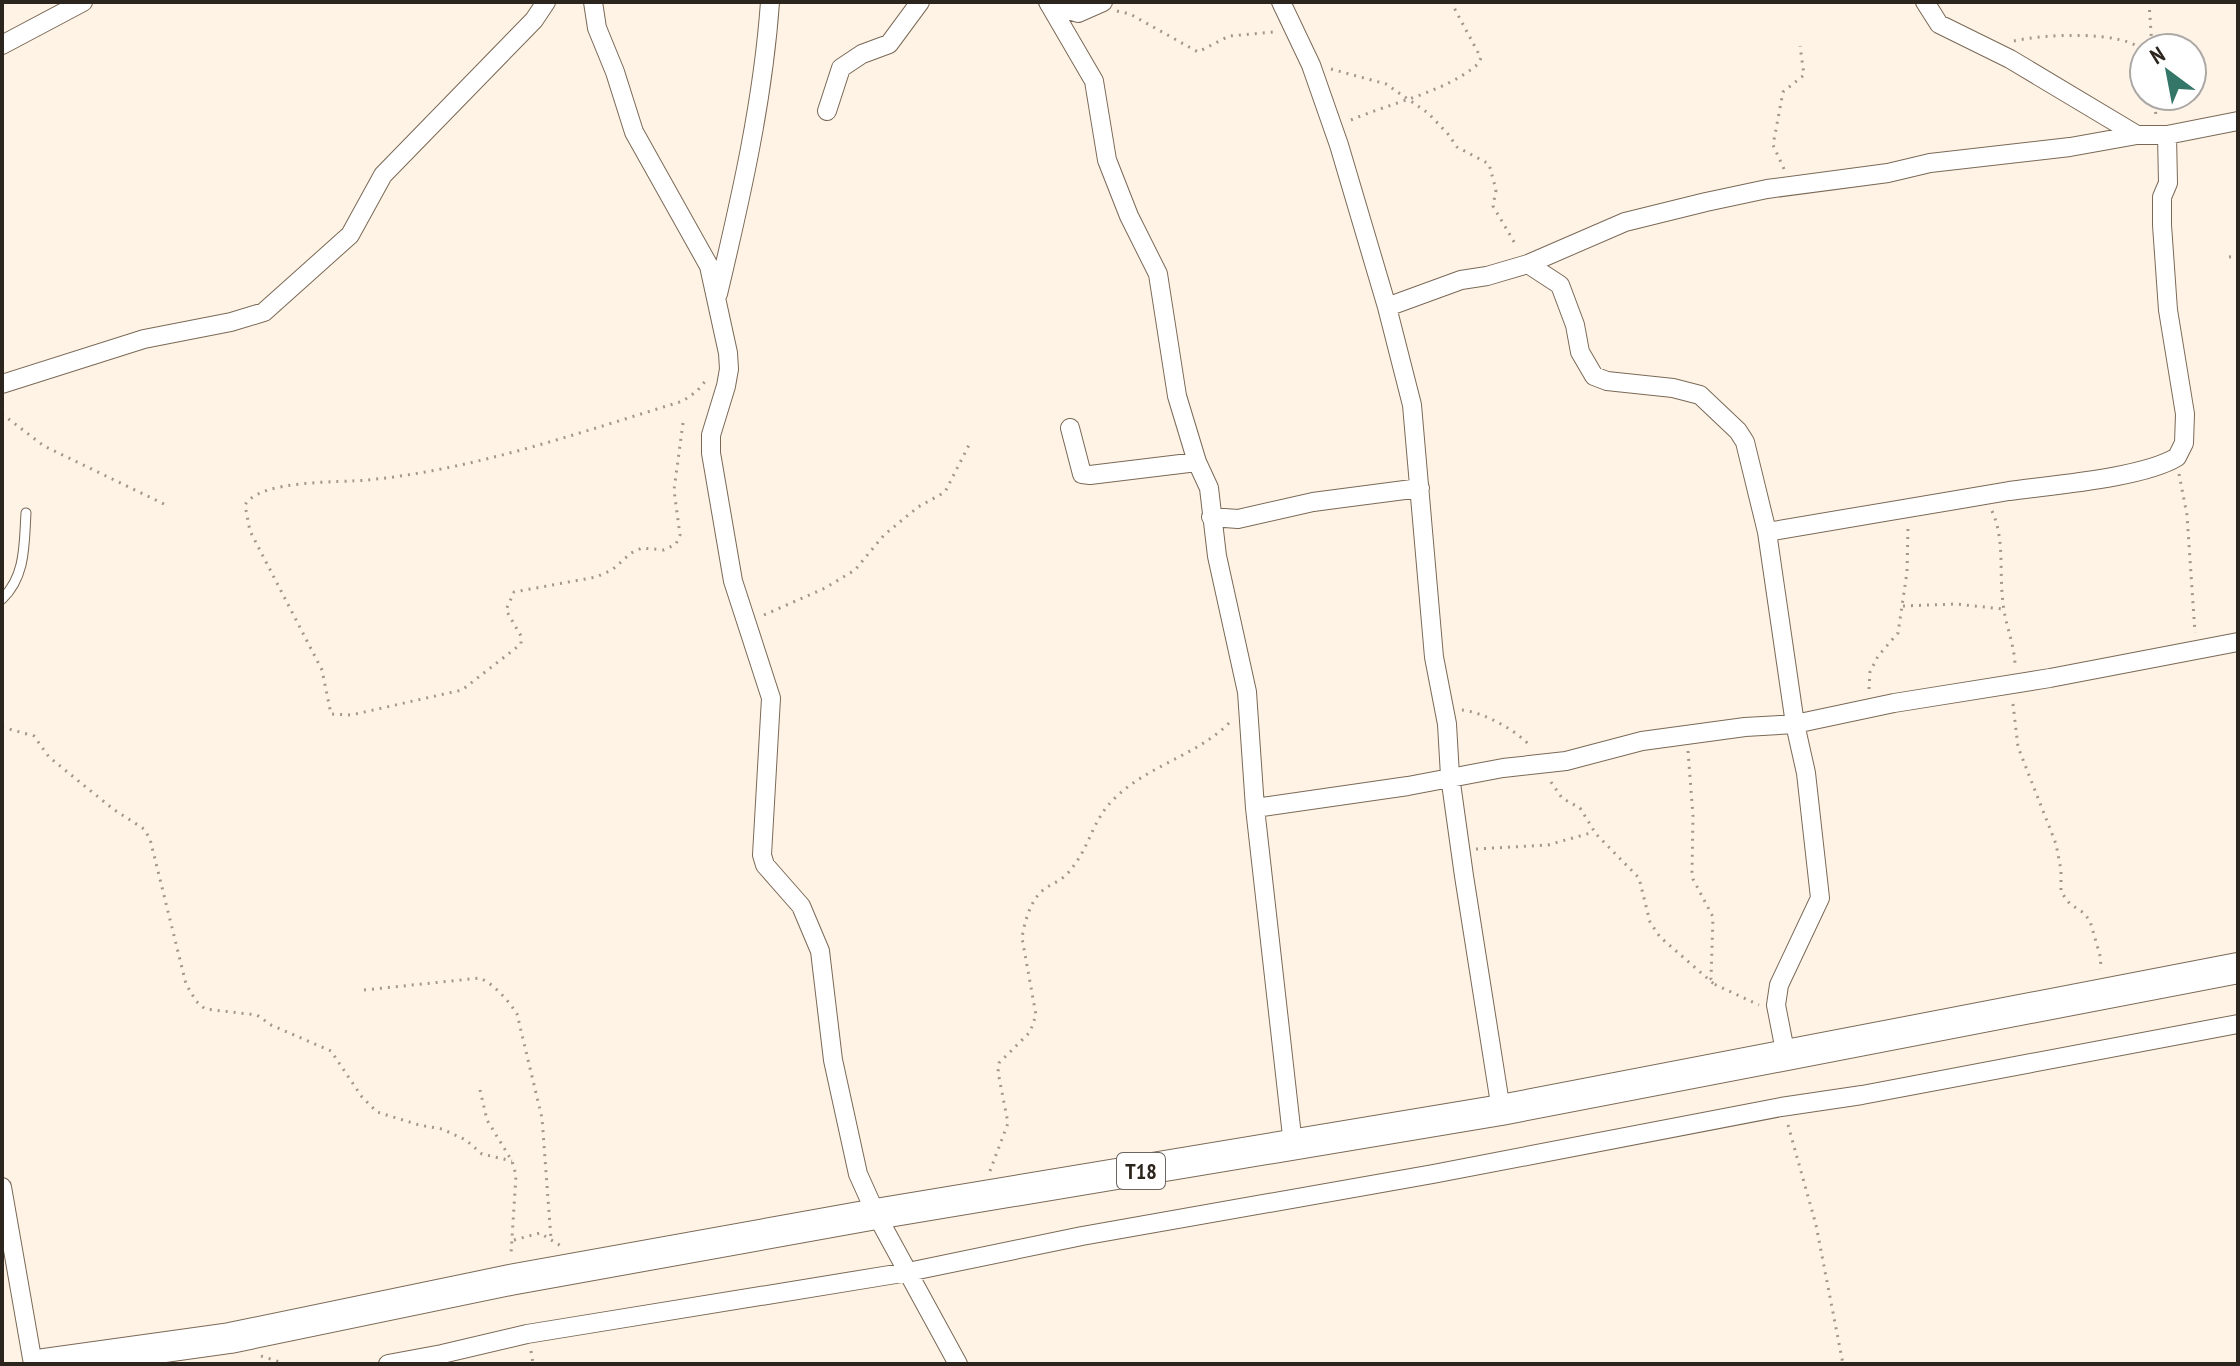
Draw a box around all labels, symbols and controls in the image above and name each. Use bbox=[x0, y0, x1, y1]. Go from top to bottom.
north arrow bbox=[2128, 32, 2208, 112]
text: N bbox=[2145, 40, 2170, 70]
road number: T18 bbox=[1117, 1153, 1165, 1189]

